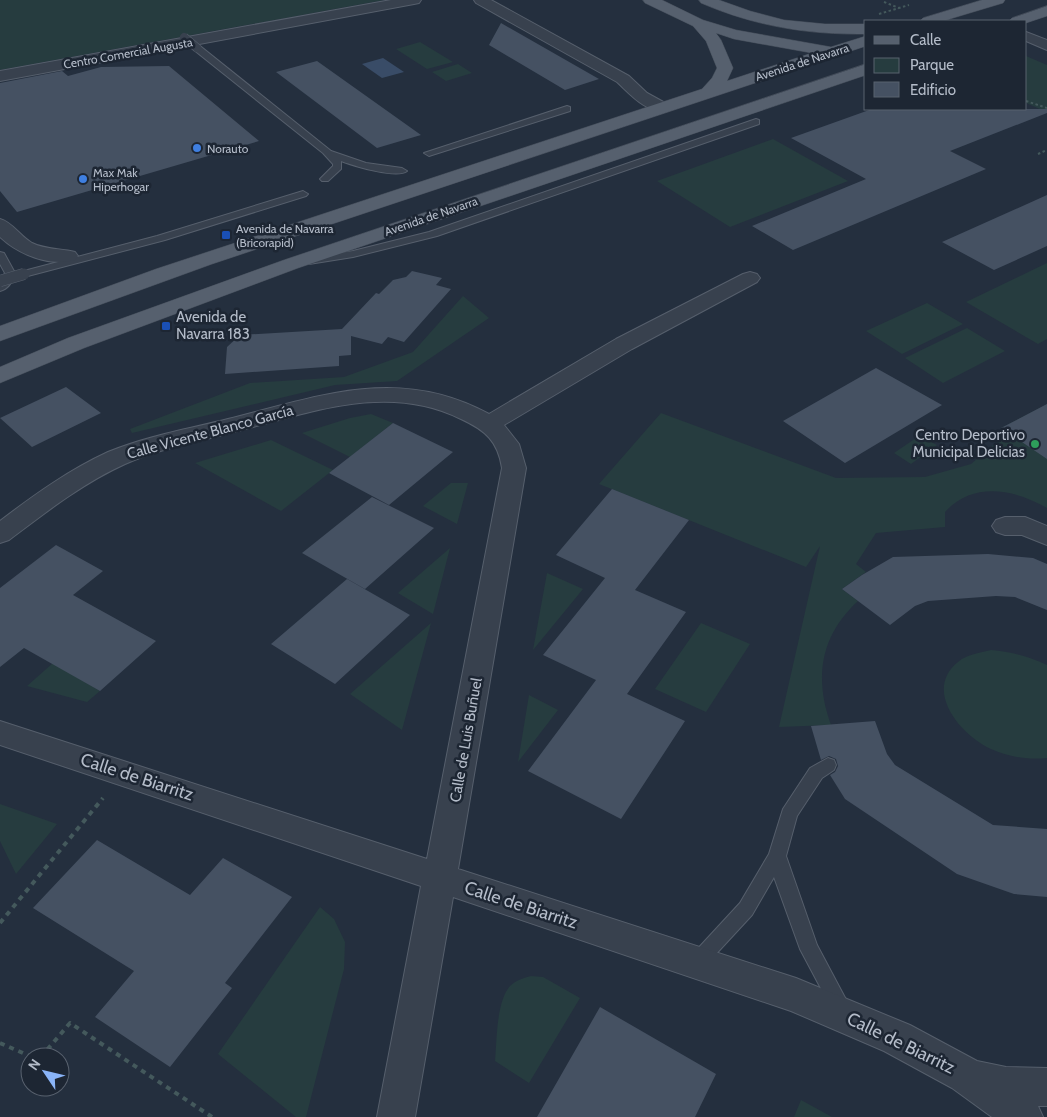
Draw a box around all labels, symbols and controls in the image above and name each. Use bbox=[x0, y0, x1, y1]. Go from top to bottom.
legend bbox=[864, 20, 1027, 110]
text: Calle bbox=[910, 31, 941, 49]
street label: Centro Comercial Augusta bbox=[62, 34, 194, 72]
street label: Avenida de Navarra bbox=[753, 40, 851, 84]
text: Parque bbox=[910, 56, 954, 74]
text: Edificio bbox=[910, 81, 956, 99]
place label: Norauto bbox=[207, 141, 249, 156]
marker: Norauto bbox=[191, 142, 203, 154]
place label: Max Mak Hiperhogar bbox=[93, 165, 149, 194]
marker: Max Mak Hiperhogar bbox=[77, 173, 89, 185]
street label: Avenida de Navarra bbox=[382, 193, 480, 239]
place label: Avenida de Navarra (Bricorapid) bbox=[236, 221, 334, 250]
marker: Avenida de Navarra (Bricorapid) bbox=[220, 229, 232, 241]
place label: Avenida de Navarra 183 bbox=[176, 308, 250, 343]
marker: Avenida de Navarra 183 bbox=[160, 320, 172, 332]
street label: Calle Vicente Blanco García bbox=[125, 401, 296, 463]
place label: Centro Deportivo Municipal Delicias bbox=[913, 426, 1025, 461]
marker: Centro Deportivo Municipal Delicias bbox=[1029, 438, 1041, 450]
street label: Calle de Luis Buñuel bbox=[446, 676, 486, 804]
street label: Calle de Biarritz bbox=[78, 748, 197, 806]
street label: Calle de Biarritz bbox=[462, 876, 581, 934]
street label: Calle de Biarritz bbox=[843, 1007, 959, 1079]
north arrow bbox=[20, 1047, 70, 1097]
text: N bbox=[24, 1055, 45, 1074]

